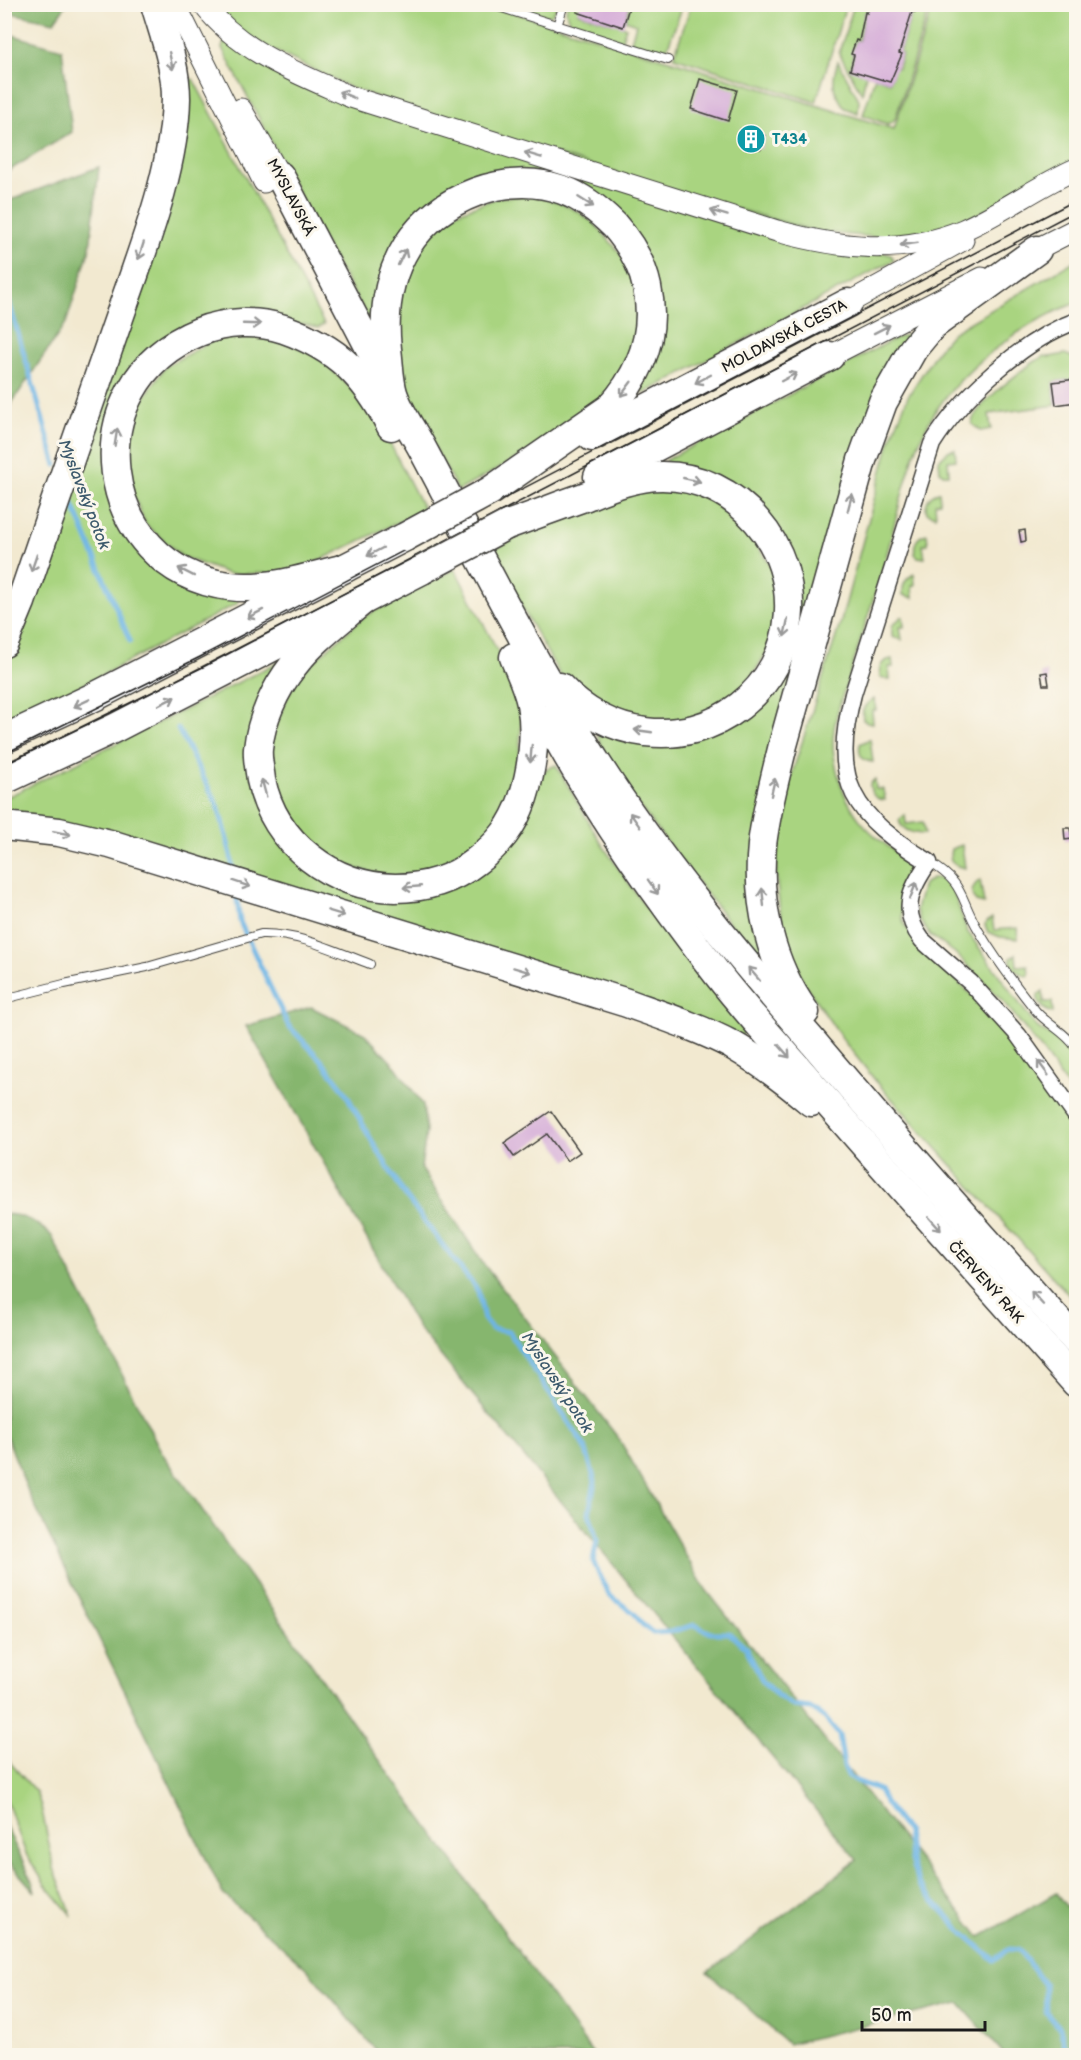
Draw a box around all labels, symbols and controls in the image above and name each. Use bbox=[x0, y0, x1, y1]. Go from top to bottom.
one-way arrow bbox=[166, 50, 177, 70]
one-way arrow bbox=[339, 89, 357, 100]
building icon: T434 bbox=[735, 123, 767, 155]
place label: T434 bbox=[772, 130, 807, 149]
one-way arrow bbox=[524, 149, 543, 160]
street label: MYSLAVSKÁ bbox=[262, 155, 319, 240]
one-way arrow bbox=[577, 197, 594, 209]
one-way arrow bbox=[710, 207, 729, 218]
one-way arrow bbox=[900, 238, 920, 249]
one-way arrow bbox=[135, 241, 146, 260]
one-way arrow bbox=[396, 248, 408, 266]
street label: MOLDAVSKÁ CESTA bbox=[719, 295, 851, 377]
one-way arrow bbox=[241, 318, 261, 329]
one-way arrow bbox=[873, 323, 890, 335]
one-way arrow bbox=[779, 371, 797, 382]
one-way arrow bbox=[695, 374, 713, 385]
one-way arrow bbox=[619, 381, 632, 397]
one-way arrow bbox=[110, 428, 121, 448]
water label: Myslavský potok bbox=[54, 437, 114, 553]
one-way arrow bbox=[682, 475, 701, 486]
one-way arrow bbox=[845, 492, 857, 511]
one-way arrow bbox=[366, 547, 384, 559]
one-way arrow bbox=[27, 553, 38, 572]
one-way arrow bbox=[177, 565, 195, 577]
one-way arrow bbox=[247, 609, 265, 620]
one-way arrow bbox=[780, 619, 792, 638]
one-way arrow bbox=[157, 695, 175, 706]
one-way arrow bbox=[73, 697, 91, 709]
one-way arrow bbox=[634, 726, 654, 737]
one-way arrow bbox=[525, 744, 536, 764]
one-way arrow bbox=[768, 778, 780, 797]
one-way arrow bbox=[258, 779, 269, 798]
one-way arrow bbox=[629, 812, 641, 828]
one-way arrow bbox=[52, 828, 72, 839]
one-way arrow bbox=[647, 878, 659, 895]
one-way arrow bbox=[232, 879, 251, 890]
one-way arrow bbox=[403, 882, 422, 893]
one-way arrow bbox=[908, 883, 919, 901]
one-way arrow bbox=[757, 887, 768, 907]
one-way arrow bbox=[326, 908, 345, 919]
one-way arrow bbox=[512, 965, 531, 976]
one-way arrow bbox=[747, 967, 761, 982]
one-way arrow bbox=[777, 1043, 791, 1058]
one-way arrow bbox=[1037, 1060, 1050, 1076]
one-way arrow bbox=[928, 1217, 942, 1232]
street label: ČERVENÝ RAK bbox=[944, 1237, 1028, 1328]
one-way arrow bbox=[1030, 1291, 1044, 1306]
water label: Myslavský potok bbox=[517, 1329, 597, 1438]
scale bar bbox=[862, 1994, 985, 2032]
text: 50 m bbox=[871, 2005, 912, 2026]

